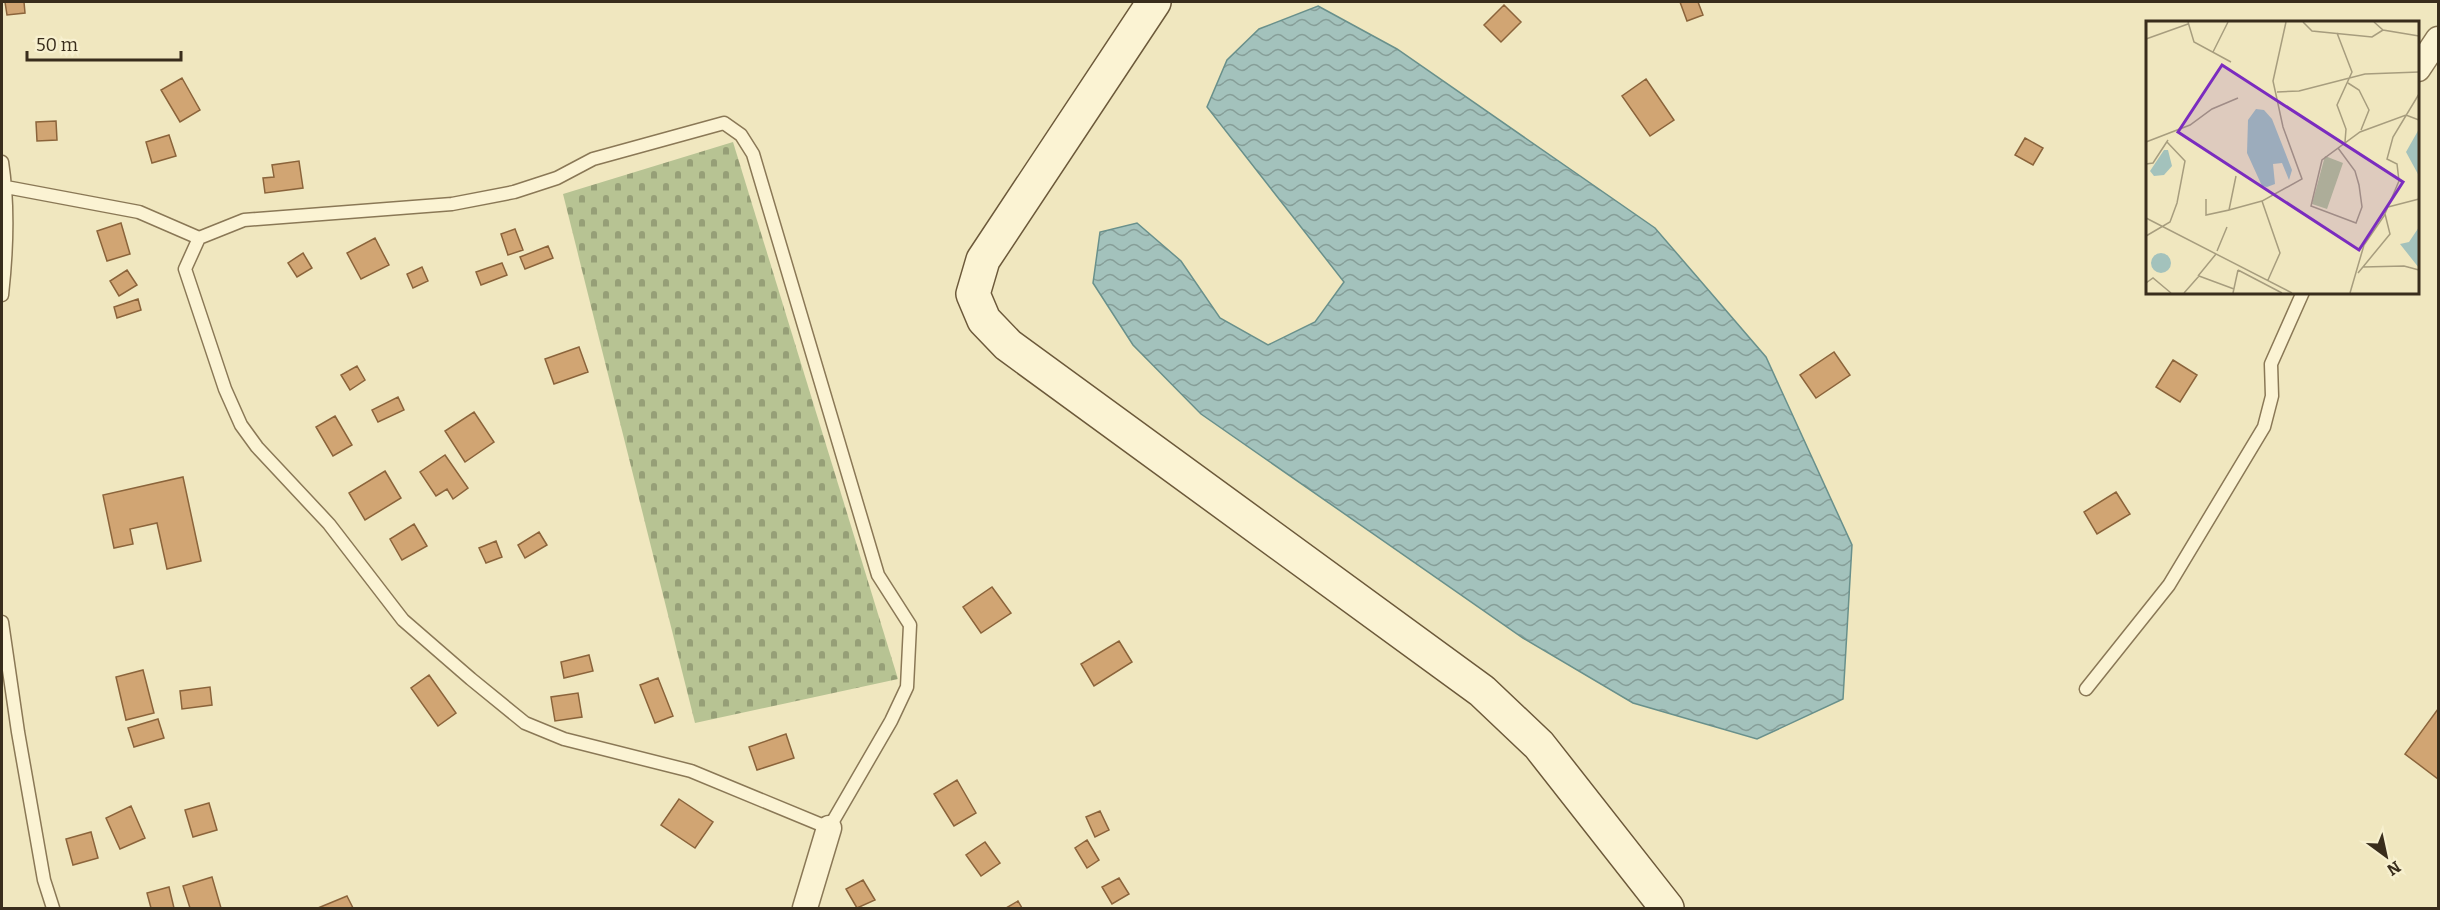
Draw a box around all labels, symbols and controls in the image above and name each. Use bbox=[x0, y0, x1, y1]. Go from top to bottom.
inset map bbox=[2146, 21, 2419, 294]
scale bar bbox=[27, 24, 182, 62]
text: 50 m bbox=[36, 34, 78, 56]
north arrow bbox=[2356, 826, 2416, 886]
text: N bbox=[2384, 857, 2404, 879]

